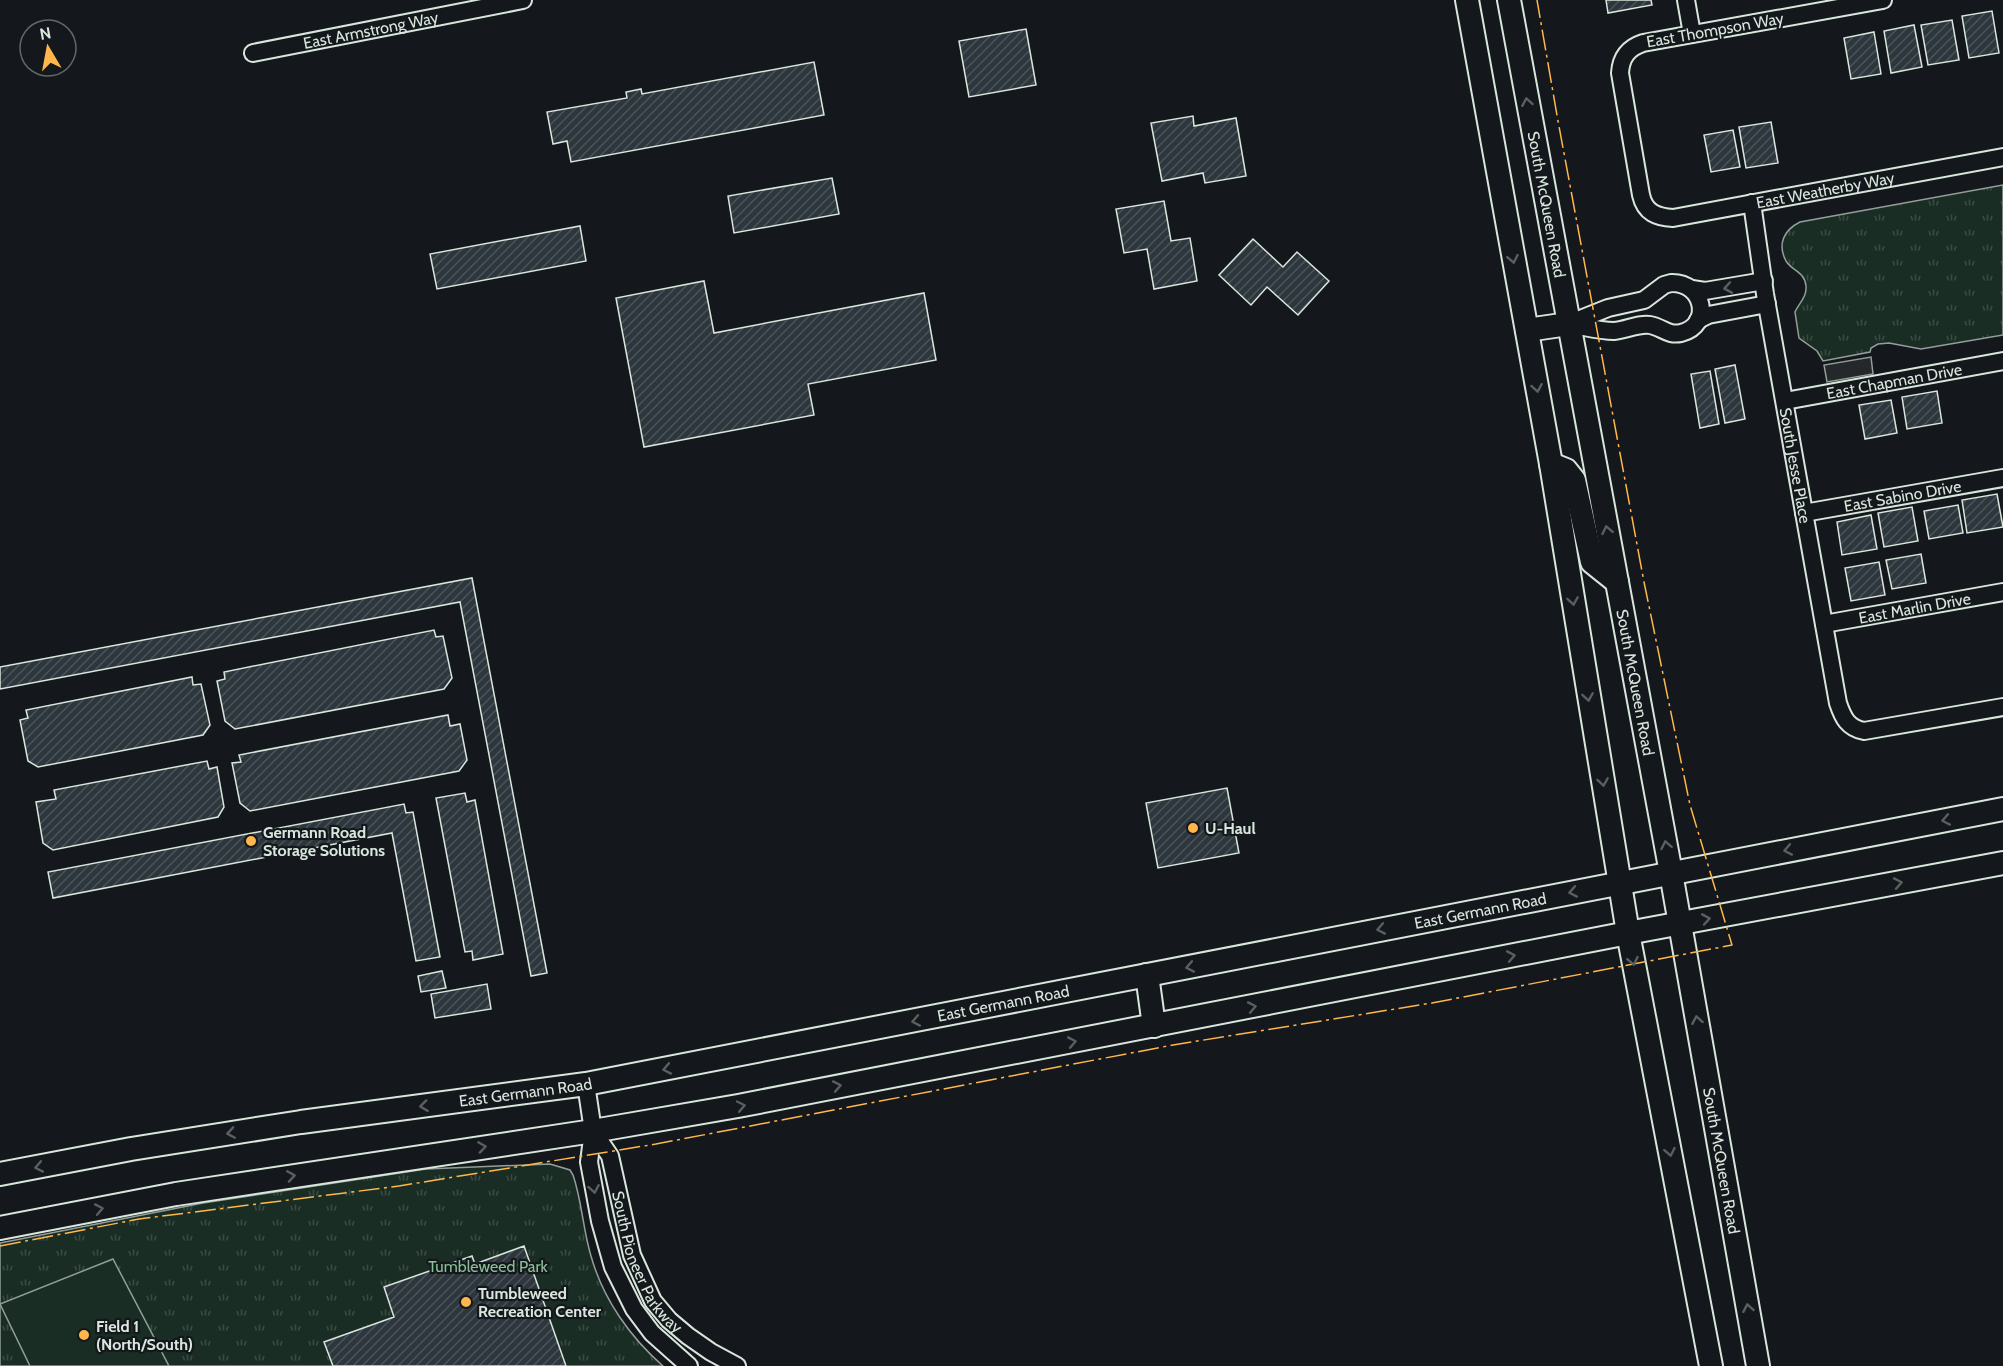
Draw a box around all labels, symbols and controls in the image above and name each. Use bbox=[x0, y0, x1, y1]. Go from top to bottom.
street label: East Armstrong Way bbox=[302, 7, 440, 52]
street label: East Thompson Way bbox=[1645, 9, 1785, 51]
north arrow bbox=[18, 18, 78, 78]
text: N bbox=[38, 23, 53, 44]
one-way arrow bbox=[1521, 97, 1534, 107]
street label: South McQueen Road bbox=[1524, 130, 1570, 279]
street label: East Weatherby Way bbox=[1754, 168, 1896, 212]
one-way arrow bbox=[1507, 254, 1519, 263]
one-way arrow bbox=[1723, 281, 1732, 293]
street label: East Chapman Drive bbox=[1825, 359, 1964, 403]
one-way arrow bbox=[1530, 383, 1543, 393]
street label: South Jesse Place bbox=[1776, 406, 1815, 525]
street label: East Sabino Drive bbox=[1842, 476, 1963, 515]
one-way arrow bbox=[1601, 525, 1614, 535]
street label: East Marlin Drive bbox=[1857, 588, 1972, 627]
one-way arrow bbox=[1566, 596, 1579, 606]
street label: South McQueen Road bbox=[1613, 608, 1659, 757]
one-way arrow bbox=[1582, 692, 1594, 701]
one-way arrow bbox=[1596, 777, 1608, 787]
one-way arrow bbox=[1941, 813, 1951, 826]
place label: U-Haul bbox=[1205, 819, 1256, 838]
marker: U-Haul bbox=[1186, 821, 1200, 835]
place label: Germann Road Storage Solutions bbox=[263, 823, 385, 860]
marker: Germann Road Storage Solutions bbox=[244, 834, 258, 848]
one-way arrow bbox=[1660, 841, 1673, 851]
one-way arrow bbox=[1783, 843, 1793, 856]
one-way arrow bbox=[1892, 877, 1902, 890]
one-way arrow bbox=[1568, 885, 1578, 898]
street label: East Germann Road bbox=[1413, 888, 1548, 933]
one-way arrow bbox=[1701, 913, 1711, 926]
one-way arrow bbox=[1377, 922, 1387, 935]
one-way arrow bbox=[1506, 950, 1516, 963]
one-way arrow bbox=[1626, 956, 1639, 966]
one-way arrow bbox=[1185, 960, 1195, 973]
street label: East Germann Road bbox=[936, 981, 1071, 1025]
one-way arrow bbox=[1247, 1001, 1257, 1014]
one-way arrow bbox=[912, 1014, 922, 1027]
one-way arrow bbox=[1691, 1016, 1704, 1026]
one-way arrow bbox=[1066, 1036, 1076, 1049]
one-way arrow bbox=[663, 1062, 673, 1075]
street label: East Germann Road bbox=[458, 1074, 594, 1110]
one-way arrow bbox=[832, 1080, 842, 1093]
street label: South McQueen Road bbox=[1700, 1086, 1744, 1235]
one-way arrow bbox=[419, 1099, 429, 1111]
one-way arrow bbox=[736, 1100, 746, 1113]
one-way arrow bbox=[226, 1126, 236, 1139]
one-way arrow bbox=[477, 1142, 486, 1154]
one-way arrow bbox=[1663, 1147, 1676, 1157]
one-way arrow bbox=[34, 1160, 44, 1173]
one-way arrow bbox=[286, 1171, 296, 1183]
one-way arrow bbox=[588, 1185, 600, 1194]
street label: South Pioneer Parkway bbox=[609, 1189, 686, 1337]
one-way arrow bbox=[93, 1203, 103, 1216]
park label: Tumbleweed Park bbox=[428, 1257, 549, 1276]
place label: Tumbleweed Recreation Center bbox=[478, 1284, 602, 1321]
marker: Tumbleweed Recreation Center bbox=[459, 1295, 473, 1309]
one-way arrow bbox=[1742, 1304, 1755, 1314]
place label: Field 1 (North/South) bbox=[96, 1317, 193, 1354]
marker: Field 1 (North/South) bbox=[77, 1328, 91, 1342]

